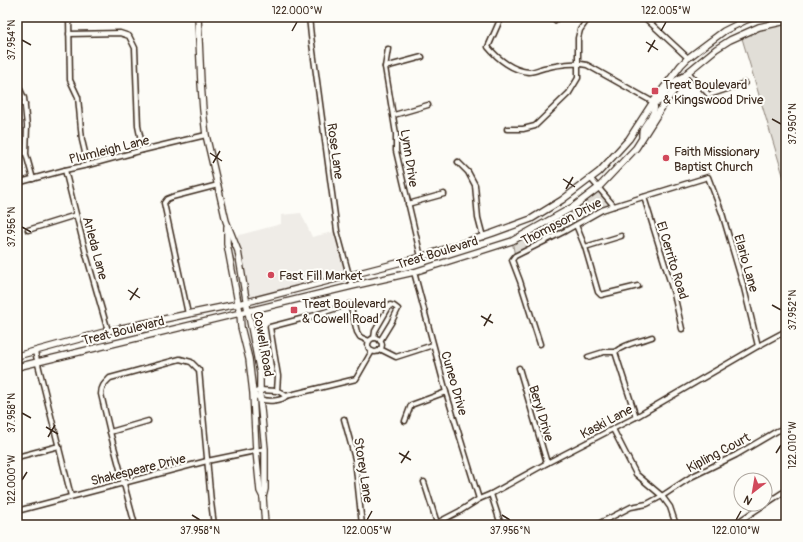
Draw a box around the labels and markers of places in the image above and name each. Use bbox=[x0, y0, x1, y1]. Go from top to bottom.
place label: Treat Boulevard & Kingswood Drive bbox=[663, 77, 764, 108]
marker: Treat Boulevard & Kingswood Drive bbox=[650, 86, 660, 96]
place label: Faith Missionary Baptist Church bbox=[674, 144, 760, 175]
marker: Faith Missionary Baptist Church bbox=[661, 153, 671, 163]
place label: Fast Fill Market bbox=[279, 268, 363, 284]
marker: Fast Fill Market bbox=[266, 270, 276, 280]
place label: Treat Boulevard & Cowell Road bbox=[302, 296, 386, 327]
marker: Treat Boulevard & Cowell Road bbox=[289, 305, 299, 315]

